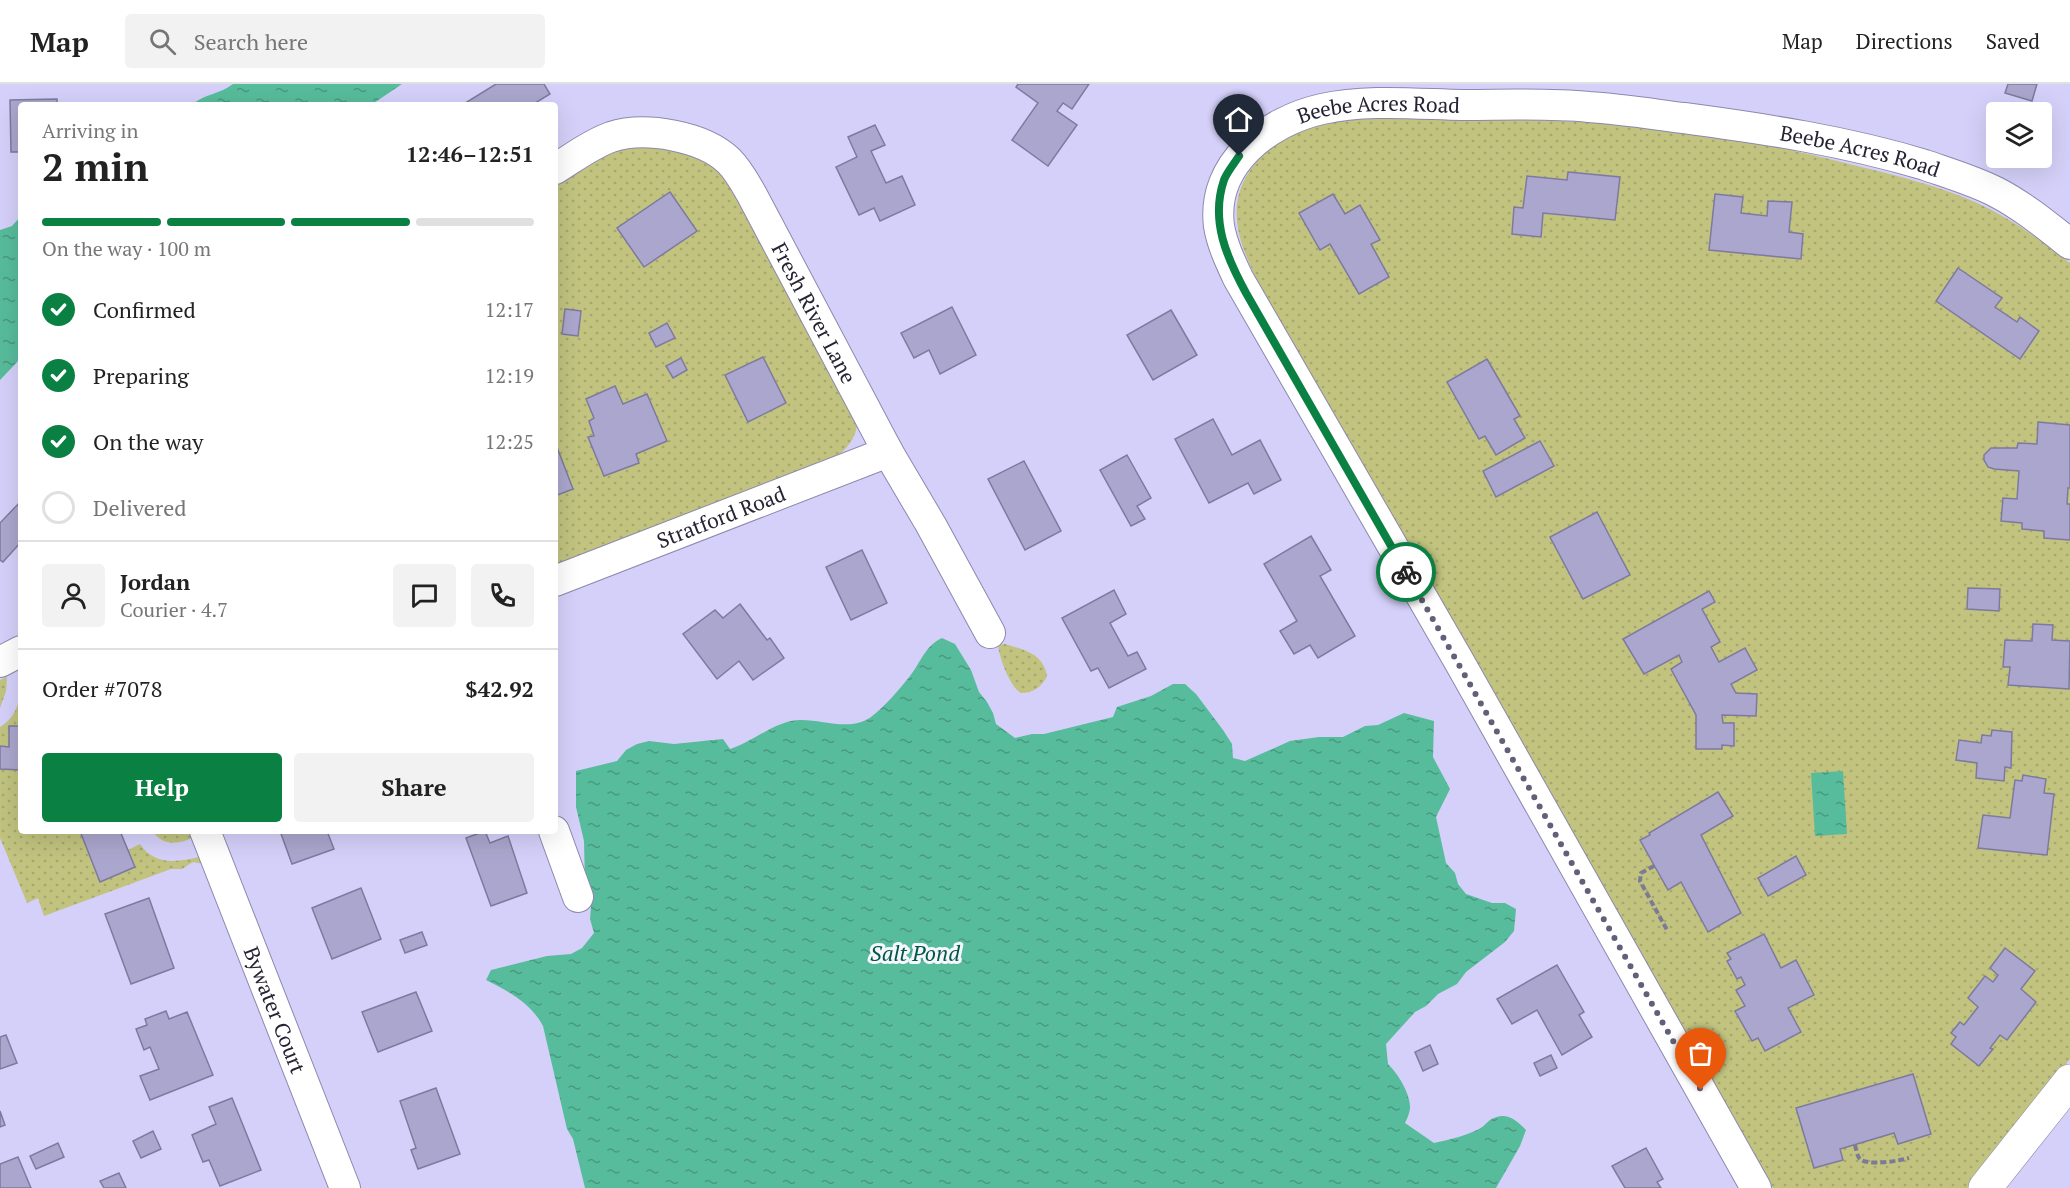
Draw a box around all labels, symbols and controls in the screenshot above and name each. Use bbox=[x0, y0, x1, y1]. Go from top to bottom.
search box bbox=[125, 14, 545, 68]
text: Map bbox=[30, 23, 89, 60]
icon: search bbox=[146, 25, 179, 58]
text: Search here bbox=[194, 27, 308, 56]
text: Map bbox=[1782, 27, 1823, 55]
text: Directions bbox=[1856, 27, 1953, 55]
text: Saved bbox=[1986, 27, 2040, 55]
street label: Beebe Acres Road bbox=[1293, 89, 1461, 130]
pin bbox=[1213, 94, 1264, 156]
map controls bbox=[1986, 102, 2052, 168]
button: layers bbox=[1986, 102, 2052, 168]
icon: home bbox=[1222, 103, 1255, 136]
text: Arriving in bbox=[42, 117, 138, 144]
street label: Beebe Acres Road bbox=[1778, 118, 1944, 183]
text: 12:46–12:51 bbox=[406, 139, 534, 168]
text: 2 min bbox=[42, 140, 149, 192]
text: On the way · 100 m bbox=[42, 235, 211, 262]
street label: Fresh River Lane bbox=[766, 238, 863, 388]
icon: check bbox=[42, 293, 75, 326]
text: Confirmed bbox=[93, 295, 196, 324]
text: 12:17 bbox=[485, 296, 534, 323]
icon: check bbox=[42, 359, 75, 392]
text: Preparing bbox=[93, 361, 189, 390]
text: 12:19 bbox=[485, 362, 534, 389]
icon: check bbox=[42, 425, 75, 458]
text: On the way bbox=[93, 427, 203, 456]
text: 12:25 bbox=[485, 428, 534, 455]
street label: Stratford Road bbox=[653, 479, 790, 554]
text: Delivered bbox=[93, 493, 186, 522]
courier bbox=[1376, 542, 1436, 602]
icon: bike bbox=[1390, 556, 1423, 589]
button: person bbox=[42, 564, 105, 627]
button: chat bbox=[393, 564, 456, 627]
button: phone bbox=[471, 564, 534, 627]
text: Jordan bbox=[120, 567, 190, 596]
text: Courier · 4.7 bbox=[120, 596, 228, 623]
text: Order #7078 bbox=[42, 674, 162, 703]
text: $42.92 bbox=[465, 674, 534, 703]
button: Help bbox=[42, 753, 282, 822]
button: Share bbox=[294, 753, 534, 822]
water label: Salt Pond bbox=[870, 938, 961, 967]
street label: Bywater Court bbox=[238, 942, 313, 1078]
pin bbox=[1675, 1028, 1726, 1090]
icon: bag bbox=[1684, 1037, 1717, 1070]

